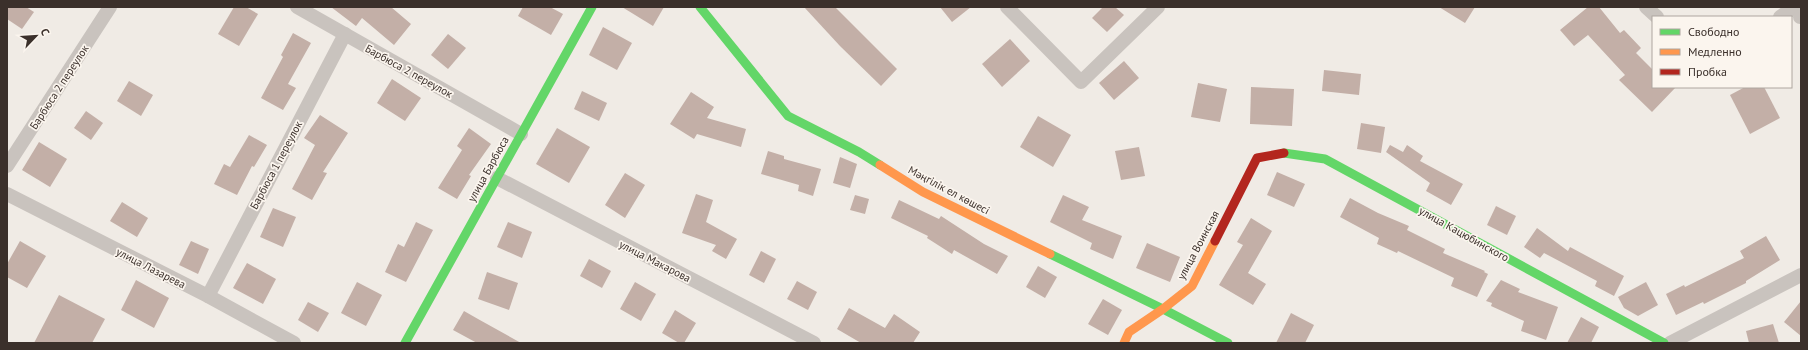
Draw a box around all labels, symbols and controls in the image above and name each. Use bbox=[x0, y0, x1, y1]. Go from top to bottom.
north arrow bbox=[16, 16, 56, 56]
legend bbox=[1652, 16, 1792, 88]
text: Свободно bbox=[1688, 24, 1739, 39]
text: С bbox=[37, 26, 53, 38]
street label: Барбюса 2 переулок bbox=[26, 41, 92, 132]
street label: Барбюса 2 переулок bbox=[363, 41, 456, 101]
text: Медленно bbox=[1688, 44, 1742, 59]
text: Пробка bbox=[1688, 64, 1727, 79]
street label: Барбюса 1 переулок bbox=[247, 118, 306, 212]
street label: улица Барбюса bbox=[464, 134, 512, 204]
street label: Мәңгілік ел көшесі bbox=[906, 163, 992, 217]
street label: улица Кацюбинского bbox=[1417, 203, 1511, 265]
street label: улица Воинская bbox=[1174, 208, 1222, 282]
street label: улица Макарова bbox=[617, 237, 693, 285]
street label: улица Лазарева bbox=[114, 245, 188, 291]

